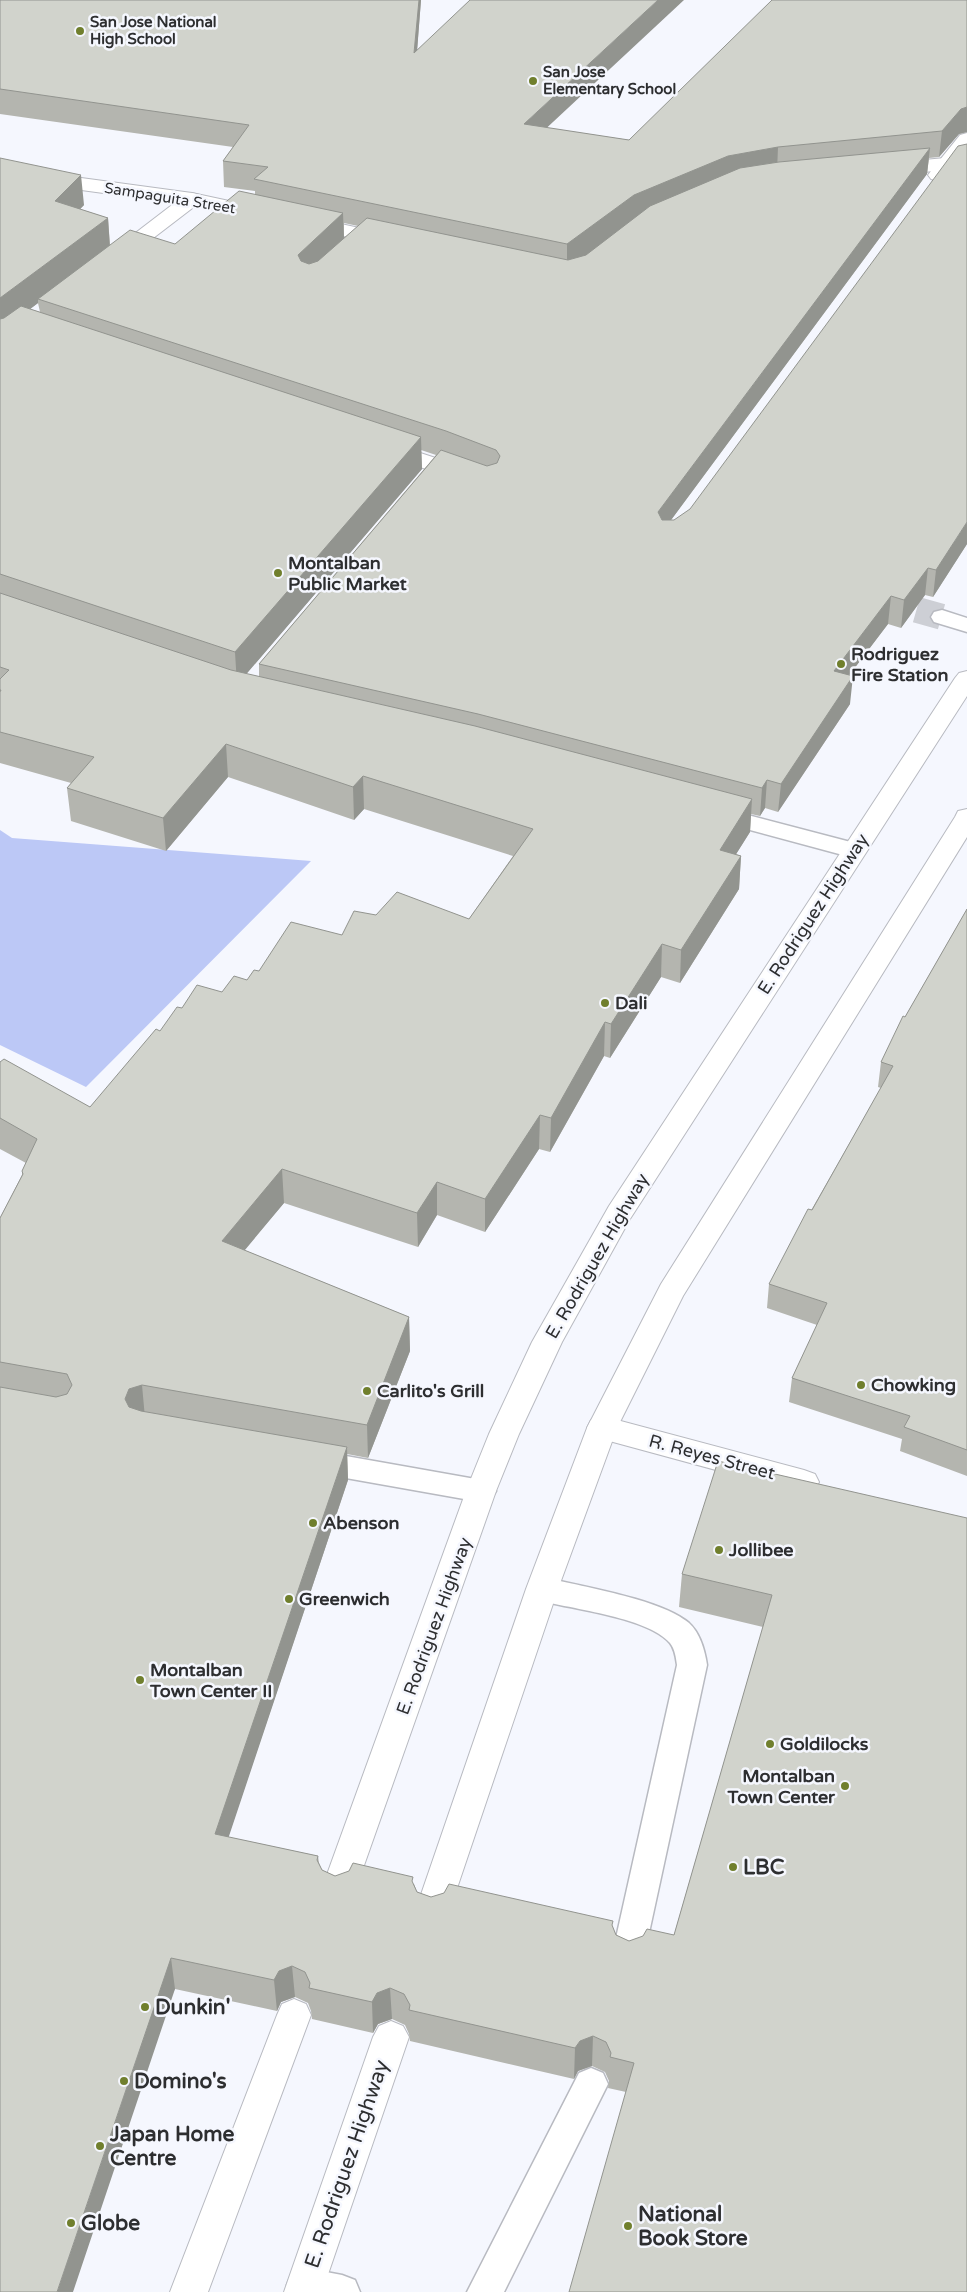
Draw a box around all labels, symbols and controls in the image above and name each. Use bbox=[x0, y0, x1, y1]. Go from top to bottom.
place label: San Jose National High School bbox=[90, 13, 217, 49]
marker: San Jose National High School bbox=[74, 25, 86, 37]
place label: San Jose Elementary School bbox=[543, 63, 676, 99]
marker: San Jose Elementary School bbox=[527, 75, 539, 87]
street label: Sampaguita Street bbox=[103, 179, 237, 217]
place label: Montalban Public Market bbox=[288, 552, 407, 595]
marker: Montalban Public Market bbox=[272, 567, 284, 579]
place label: Rodriguez Fire Station bbox=[851, 643, 948, 686]
marker: Rodriguez Fire Station bbox=[835, 658, 847, 670]
street label: E. Rodriguez Highway bbox=[753, 829, 873, 999]
place label: Dali bbox=[615, 992, 647, 1014]
marker: Dali bbox=[599, 997, 611, 1009]
street label: E. Rodriguez Highway bbox=[541, 1169, 654, 1343]
place label: Chowking bbox=[871, 1374, 956, 1396]
marker: Chowking bbox=[855, 1379, 867, 1391]
place label: Carlito's Grill bbox=[377, 1380, 484, 1402]
marker: Carlito's Grill bbox=[361, 1385, 373, 1397]
street label: R. Reyes Street bbox=[647, 1430, 778, 1484]
place label: Abenson bbox=[323, 1512, 399, 1534]
marker: Abenson bbox=[307, 1517, 319, 1529]
street label: E. Rodriguez Highway bbox=[392, 1534, 476, 1718]
place label: Jollibee bbox=[728, 1539, 794, 1561]
marker: Jollibee bbox=[713, 1544, 725, 1556]
place label: Greenwich bbox=[299, 1588, 390, 1610]
marker: Greenwich bbox=[283, 1593, 295, 1605]
place label: Montalban Town Center II bbox=[149, 1659, 272, 1702]
marker: Montalban Town Center II bbox=[134, 1674, 146, 1686]
place label: Goldilocks bbox=[780, 1733, 869, 1755]
marker: Goldilocks bbox=[764, 1738, 776, 1750]
place label: Montalban Town Center bbox=[726, 1765, 836, 1808]
marker: Montalban Town Center bbox=[839, 1780, 851, 1792]
place label: LBC bbox=[743, 1855, 785, 1880]
marker: LBC bbox=[727, 1861, 739, 1873]
place label: Dunkin' bbox=[155, 1995, 230, 2020]
marker: Dunkin' bbox=[139, 2001, 151, 2013]
street label: E. Rodriguez Highway bbox=[300, 2057, 394, 2271]
place label: Domino's bbox=[134, 2069, 227, 2094]
marker: Domino's bbox=[118, 2075, 130, 2087]
place label: Japan Home Centre bbox=[109, 2122, 234, 2171]
marker: Japan Home Centre bbox=[94, 2140, 106, 2152]
place label: National Book Store bbox=[638, 2202, 748, 2251]
place label: Globe bbox=[81, 2211, 140, 2236]
marker: Globe bbox=[65, 2217, 77, 2229]
marker: National Book Store bbox=[622, 2220, 634, 2232]

